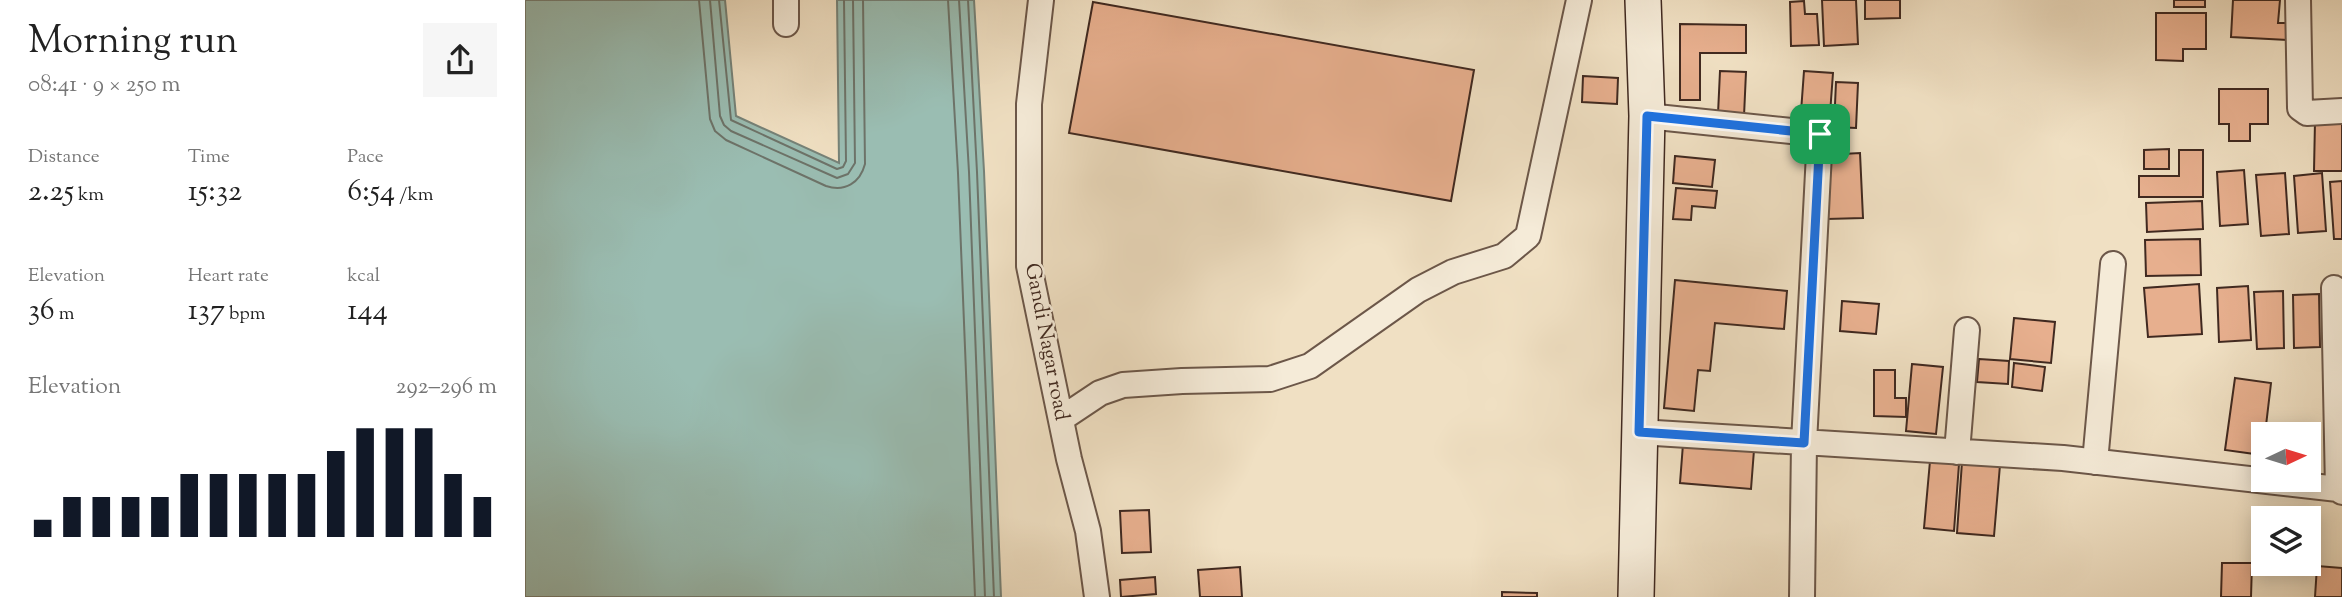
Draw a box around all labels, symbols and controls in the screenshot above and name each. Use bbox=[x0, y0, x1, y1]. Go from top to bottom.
text: Morning run bbox=[28, 16, 238, 70]
button: share bbox=[423, 23, 497, 97]
text: 08:41 · 9 × 250 m bbox=[28, 69, 180, 102]
pin bbox=[1790, 104, 1850, 164]
icon: arrive bbox=[1801, 115, 1839, 153]
text: Distance bbox=[28, 144, 100, 171]
text: Time bbox=[188, 144, 230, 171]
text: Pace bbox=[347, 144, 384, 171]
text: 2.25 bbox=[28, 171, 74, 214]
text: 15:32 bbox=[188, 171, 242, 214]
text: 6:54 bbox=[347, 171, 395, 214]
text: km bbox=[74, 182, 104, 209]
text: /km bbox=[395, 182, 434, 209]
street label: Gandi Nagar road bbox=[1016, 261, 1076, 424]
text: Elevation bbox=[28, 263, 105, 290]
text: Heart rate bbox=[188, 263, 269, 290]
text: kcal bbox=[347, 263, 380, 290]
text: 36 bbox=[28, 290, 55, 333]
text: 137 bbox=[188, 290, 225, 333]
text: 144 bbox=[347, 290, 388, 333]
text: m bbox=[55, 301, 75, 328]
text: bpm bbox=[225, 301, 266, 328]
text: Elevation bbox=[28, 371, 121, 404]
text: 292–296 m bbox=[396, 371, 497, 404]
north arrow bbox=[2251, 422, 2321, 492]
map controls bbox=[2251, 422, 2321, 576]
button: layers bbox=[2251, 506, 2321, 576]

